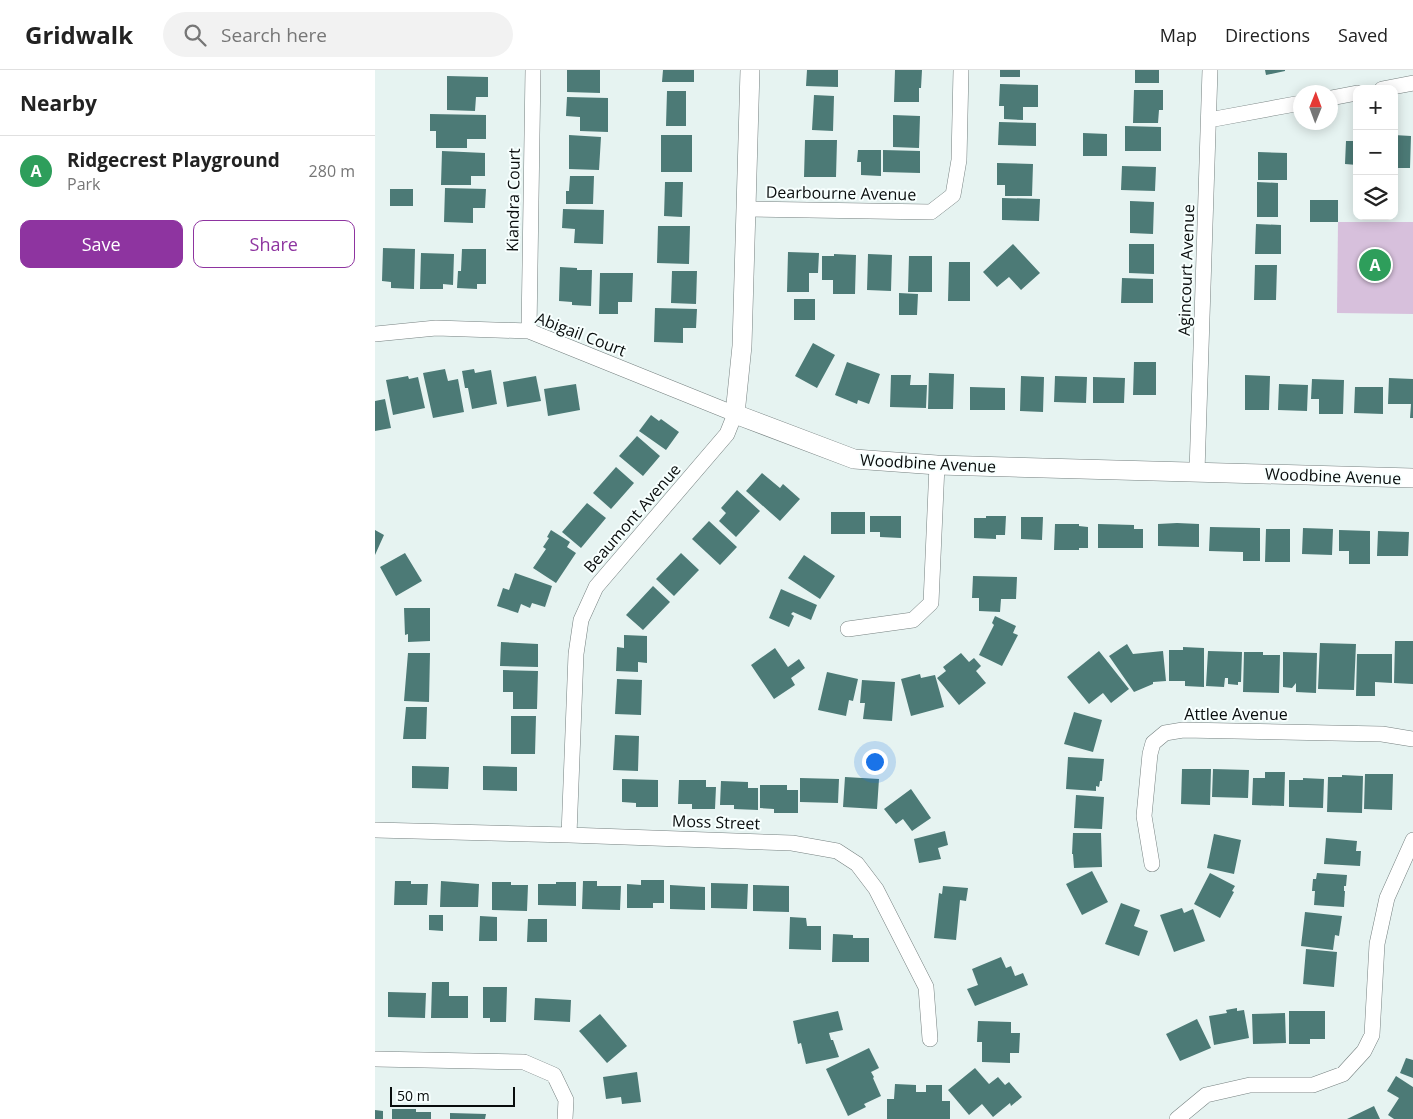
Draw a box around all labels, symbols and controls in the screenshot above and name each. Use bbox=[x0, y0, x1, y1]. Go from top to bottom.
search box bbox=[163, 12, 513, 57]
text: Gridwalk bbox=[25, 18, 133, 51]
icon: search bbox=[181, 21, 209, 49]
text: Search here bbox=[221, 22, 327, 48]
text: Map bbox=[1160, 23, 1197, 47]
text: Directions bbox=[1225, 23, 1310, 47]
text: Saved bbox=[1338, 23, 1388, 47]
north arrow bbox=[1293, 85, 1338, 130]
map controls bbox=[1353, 85, 1398, 220]
button: + bbox=[1353, 85, 1398, 130]
text: Nearby bbox=[20, 89, 97, 117]
button: − bbox=[1353, 130, 1398, 175]
text: Ridgecrest Playground bbox=[67, 147, 280, 173]
street label: Kiandra Court bbox=[501, 148, 525, 252]
text: A bbox=[30, 160, 42, 182]
text: 280 m bbox=[309, 160, 355, 182]
text: Park bbox=[67, 173, 100, 195]
button: layers bbox=[1353, 175, 1398, 220]
street label: Dearbourne Avenue bbox=[766, 181, 916, 205]
street label: Agincourt Avenue bbox=[1173, 204, 1199, 336]
button: Save bbox=[20, 220, 183, 268]
button: Share bbox=[193, 220, 355, 268]
pin: A bbox=[1359, 246, 1391, 284]
street label: Abigail Court bbox=[532, 307, 630, 361]
street label: Woodbine Avenue bbox=[859, 448, 997, 478]
street label: Beaumont Avenue bbox=[578, 459, 686, 577]
street label: Woodbine Avenue bbox=[1265, 463, 1402, 489]
street label: Attlee Avenue bbox=[1184, 703, 1288, 725]
your location bbox=[862, 749, 888, 775]
street label: Moss Street bbox=[672, 809, 761, 835]
scale bar bbox=[390, 1084, 515, 1107]
text: 50 m bbox=[397, 1086, 430, 1105]

